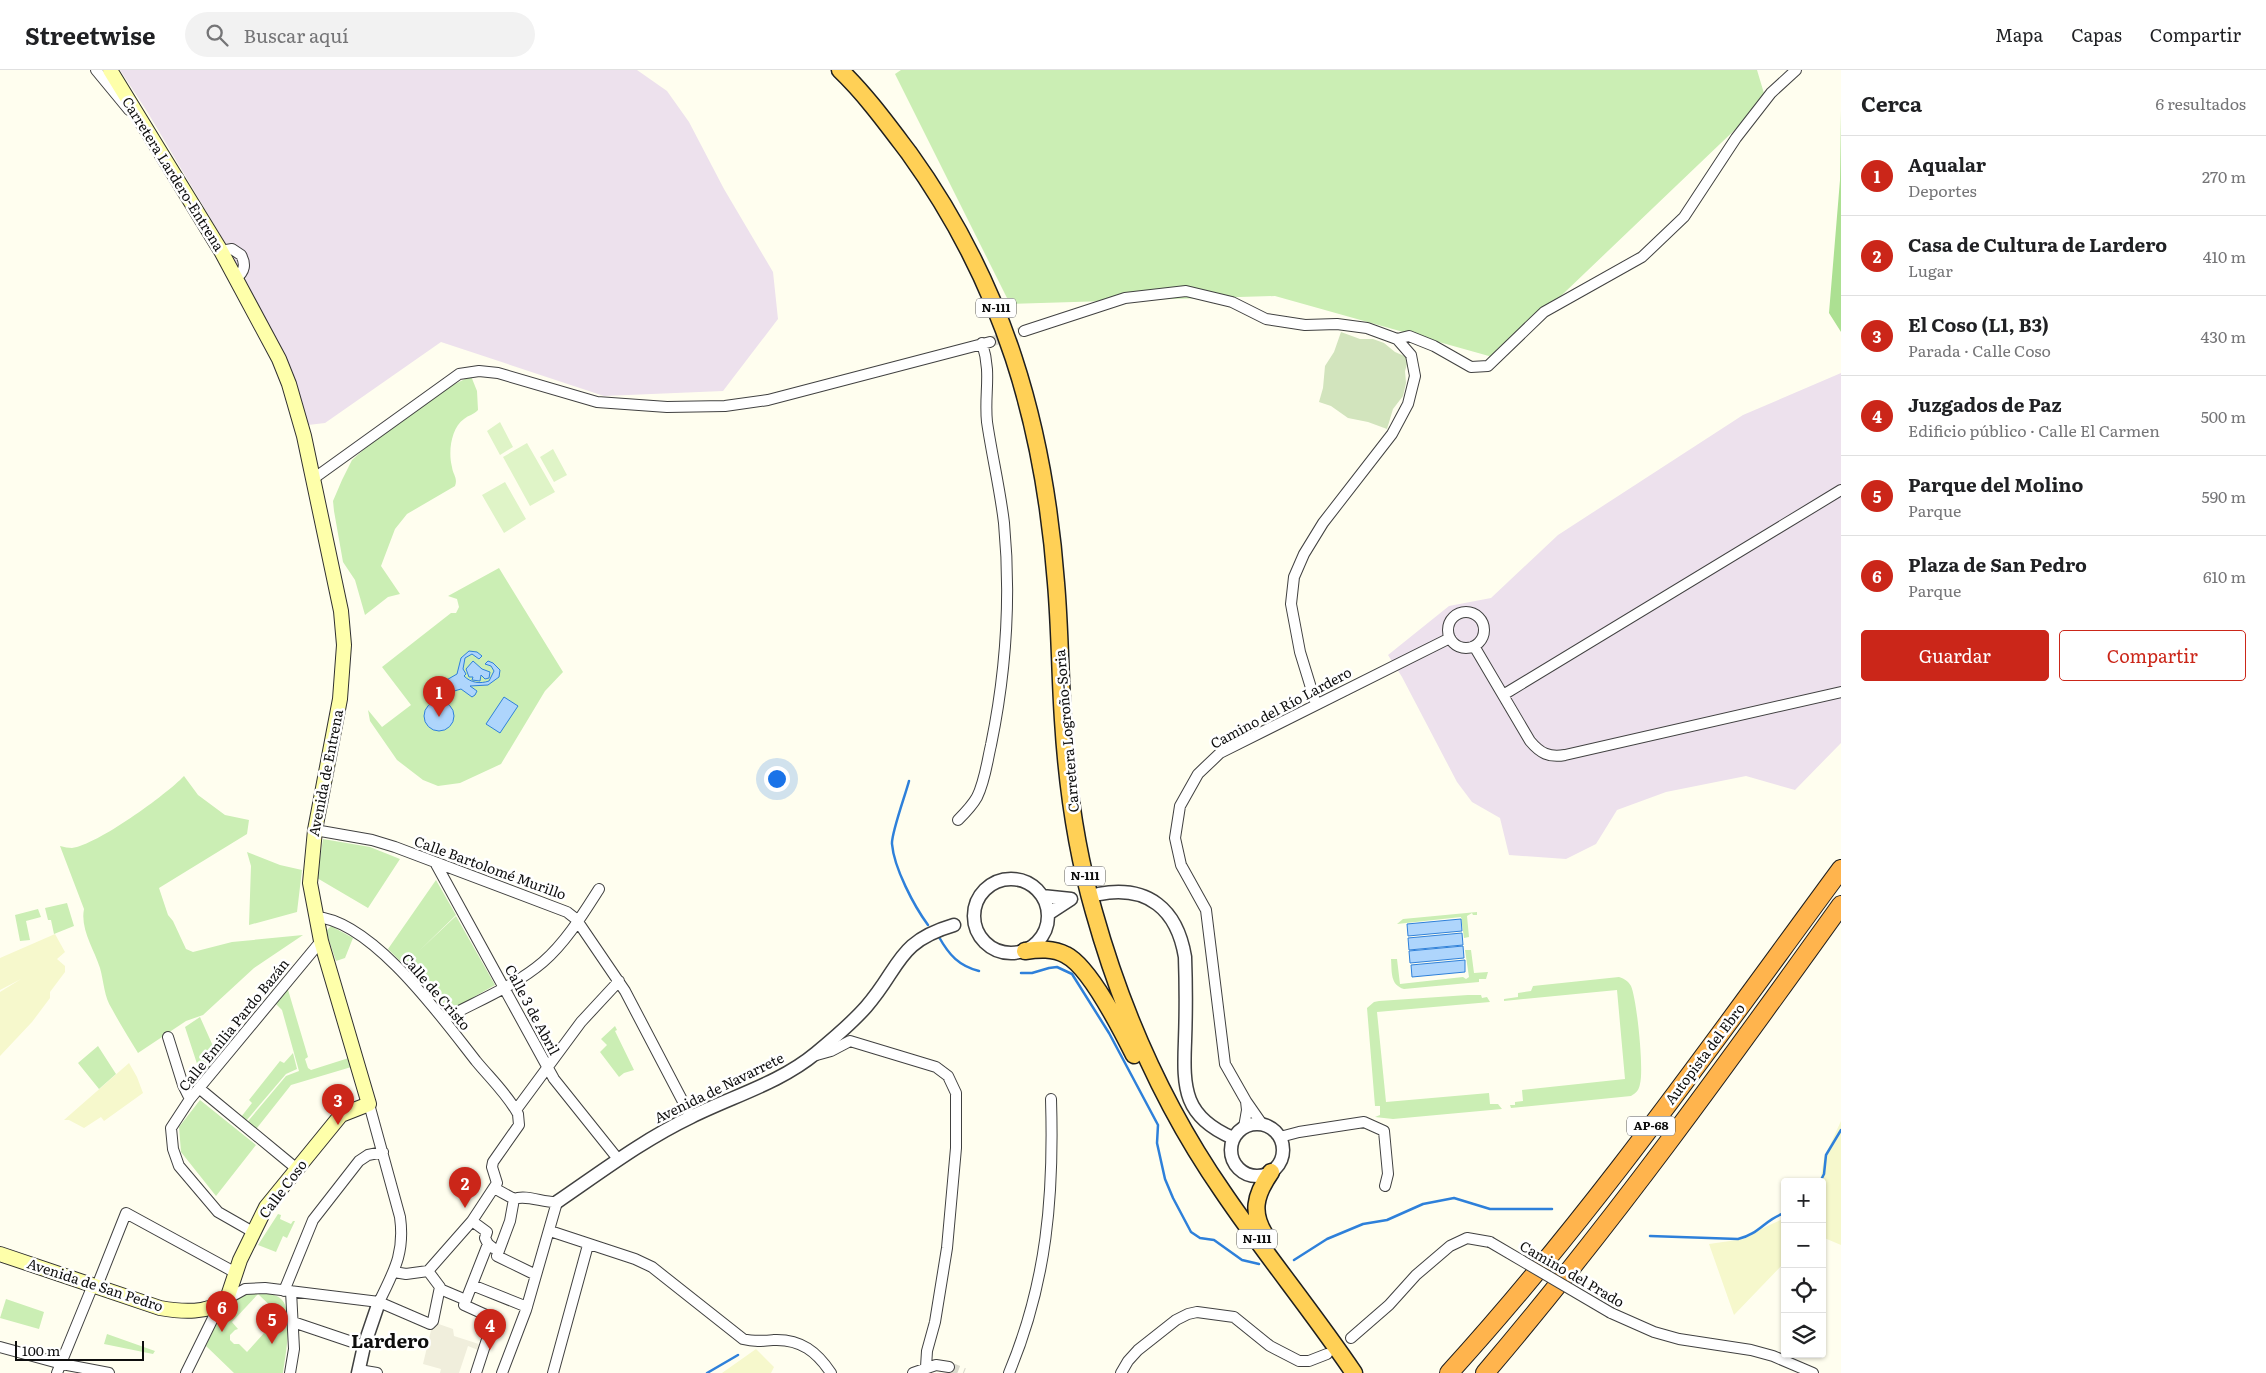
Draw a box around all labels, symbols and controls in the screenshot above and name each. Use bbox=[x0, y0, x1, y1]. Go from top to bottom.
search box bbox=[185, 12, 535, 57]
text: Streetwise bbox=[25, 17, 155, 52]
icon: search bbox=[203, 21, 231, 49]
text: Buscar aquí bbox=[243, 21, 349, 49]
text: Mapa bbox=[1995, 21, 2043, 48]
text: Capas bbox=[2071, 21, 2122, 48]
text: Compartir bbox=[2150, 21, 2241, 48]
text: Cerca bbox=[1861, 87, 1922, 118]
text: 6 resultados bbox=[2155, 91, 2246, 115]
street label: Carretera Lardero-Entrena bbox=[118, 93, 230, 255]
text: Aqualar bbox=[1908, 150, 1986, 178]
text: 1 bbox=[1874, 164, 1880, 188]
text: 270 m bbox=[2202, 164, 2246, 188]
text: Deportes bbox=[1908, 178, 1977, 202]
text: Casa de Cultura de Lardero bbox=[1908, 230, 2167, 258]
text: 2 bbox=[1873, 244, 1881, 268]
text: 410 m bbox=[2203, 244, 2246, 268]
text: Lugar bbox=[1908, 258, 1953, 282]
road number: N-111 bbox=[976, 298, 1016, 318]
text: El Coso (L1, B3) bbox=[1908, 310, 2049, 338]
text: 3 bbox=[1873, 324, 1881, 348]
text: 430 m bbox=[2201, 324, 2246, 348]
text: Parada · Calle Coso bbox=[1908, 338, 2051, 362]
text: Juzgados de Paz bbox=[1908, 390, 2062, 418]
text: 4 bbox=[1872, 404, 1882, 428]
text: 500 m bbox=[2201, 404, 2246, 428]
text: Edificio público · Calle El Carmen bbox=[1908, 418, 2160, 442]
text: Parque del Molino bbox=[1908, 470, 2083, 498]
text: 5 bbox=[1873, 484, 1881, 508]
text: 590 m bbox=[2202, 484, 2246, 508]
text: Parque bbox=[1908, 498, 1961, 522]
text: Plaza de San Pedro bbox=[1908, 550, 2087, 578]
text: 6 bbox=[1872, 564, 1882, 588]
text: 610 m bbox=[2203, 564, 2246, 588]
text: Parque bbox=[1908, 578, 1961, 602]
button: Guardar bbox=[1861, 630, 2049, 681]
button: Compartir bbox=[2059, 630, 2246, 681]
street label: Carretera Logroño-Soria bbox=[1049, 648, 1083, 813]
street label: Camino del Río Lardero bbox=[1206, 661, 1355, 753]
pin: 1 bbox=[423, 676, 455, 717]
street label: Avenida de Entrena bbox=[303, 707, 347, 838]
your location bbox=[764, 766, 790, 792]
street label: Calle Bartolomé Murillo bbox=[412, 830, 569, 904]
road number: N-111 bbox=[1065, 866, 1105, 886]
street label: Calle de Cristo bbox=[398, 949, 476, 1034]
street label: Calle Emilia Pardo Bazán bbox=[173, 954, 293, 1095]
street label: Calle 3 de Abril bbox=[501, 961, 565, 1059]
street label: Autopista del Ebro bbox=[1660, 999, 1749, 1108]
street label: Avenida de Navarrete bbox=[650, 1047, 787, 1127]
pin: 3 bbox=[322, 1084, 354, 1125]
road number: AP-68 bbox=[1627, 1116, 1675, 1136]
street label: Calle Coso bbox=[254, 1155, 311, 1222]
pin: 2 bbox=[449, 1167, 481, 1208]
map controls bbox=[1781, 1178, 1826, 1358]
button: + bbox=[1781, 1178, 1826, 1223]
button: − bbox=[1781, 1223, 1826, 1268]
road number: N-111 bbox=[1237, 1230, 1277, 1248]
street label: Camino del Prado bbox=[1517, 1235, 1628, 1311]
street label: Avenida de San Pedro bbox=[25, 1253, 166, 1316]
button: locate bbox=[1781, 1268, 1826, 1313]
pin: 6 bbox=[206, 1291, 238, 1332]
pin: 5 bbox=[256, 1303, 288, 1344]
pin: 4 bbox=[474, 1309, 506, 1350]
button: layers bbox=[1781, 1313, 1826, 1358]
district label: Lardero bbox=[351, 1326, 429, 1354]
scale bar bbox=[15, 1338, 144, 1361]
text: 100 m bbox=[22, 1340, 60, 1360]

